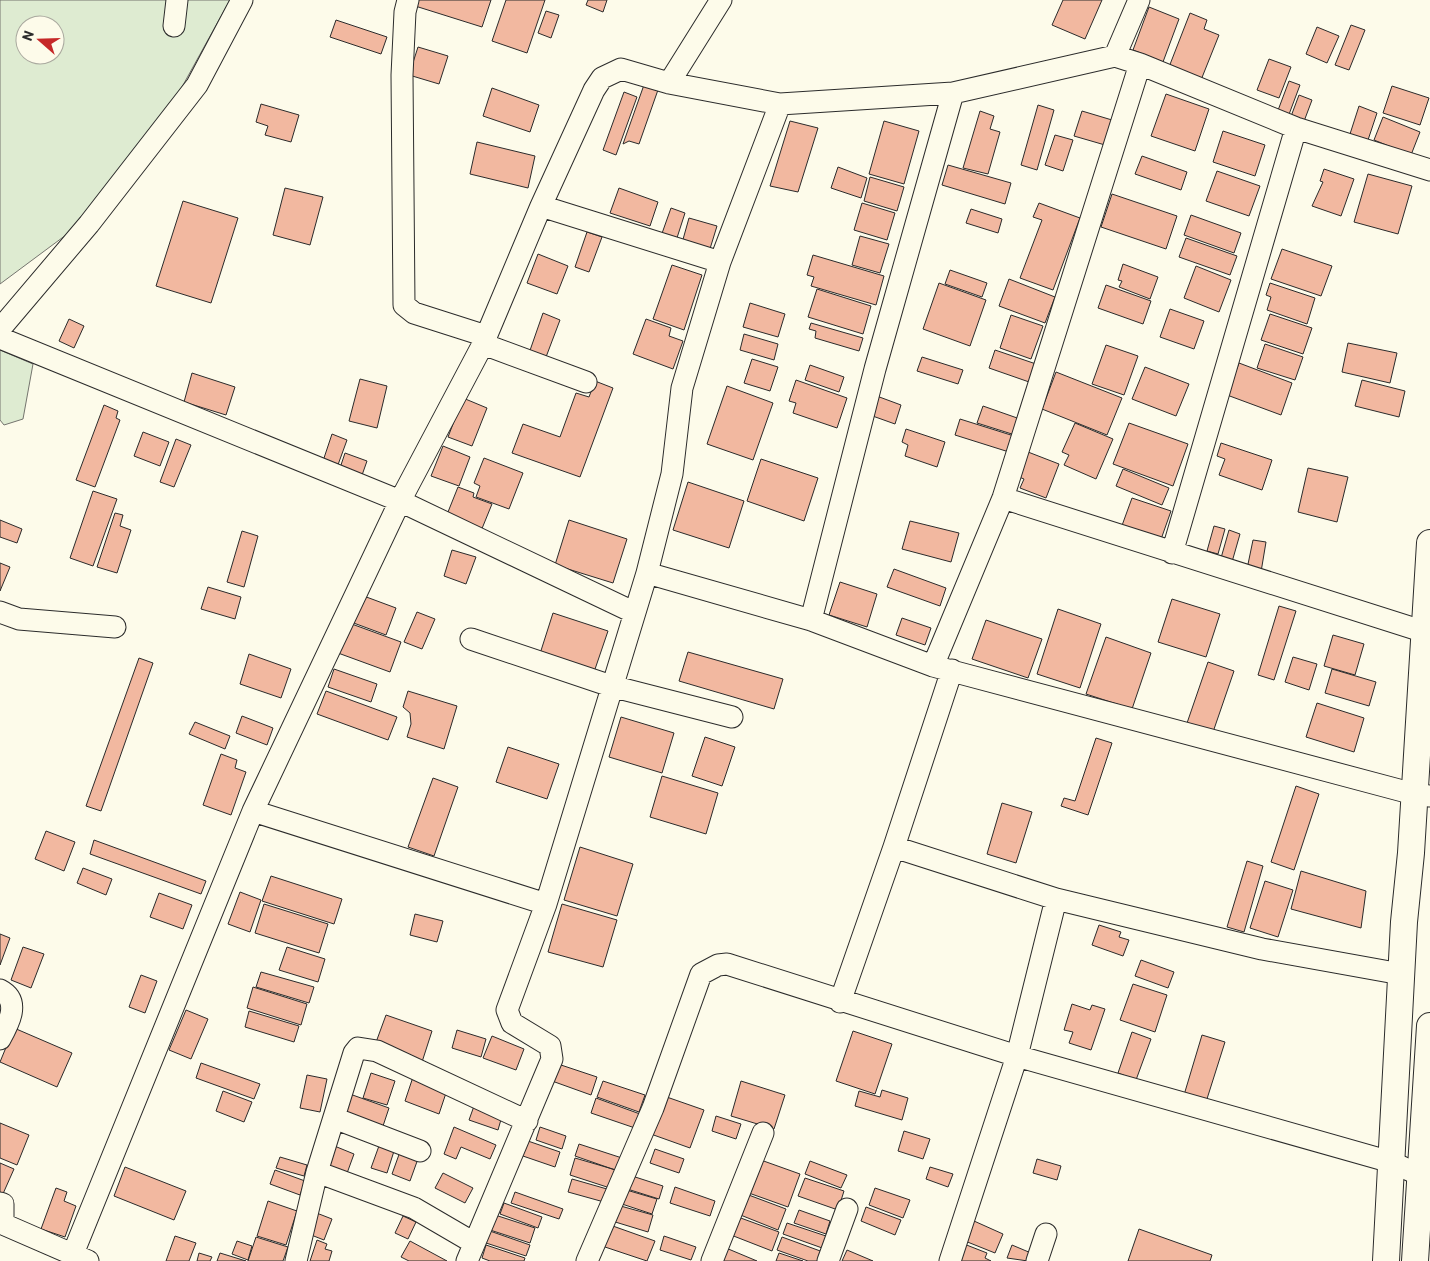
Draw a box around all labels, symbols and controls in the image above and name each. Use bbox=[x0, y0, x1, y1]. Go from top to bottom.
north arrow bbox=[15, 15, 65, 65]
text: N bbox=[18, 28, 37, 43]

